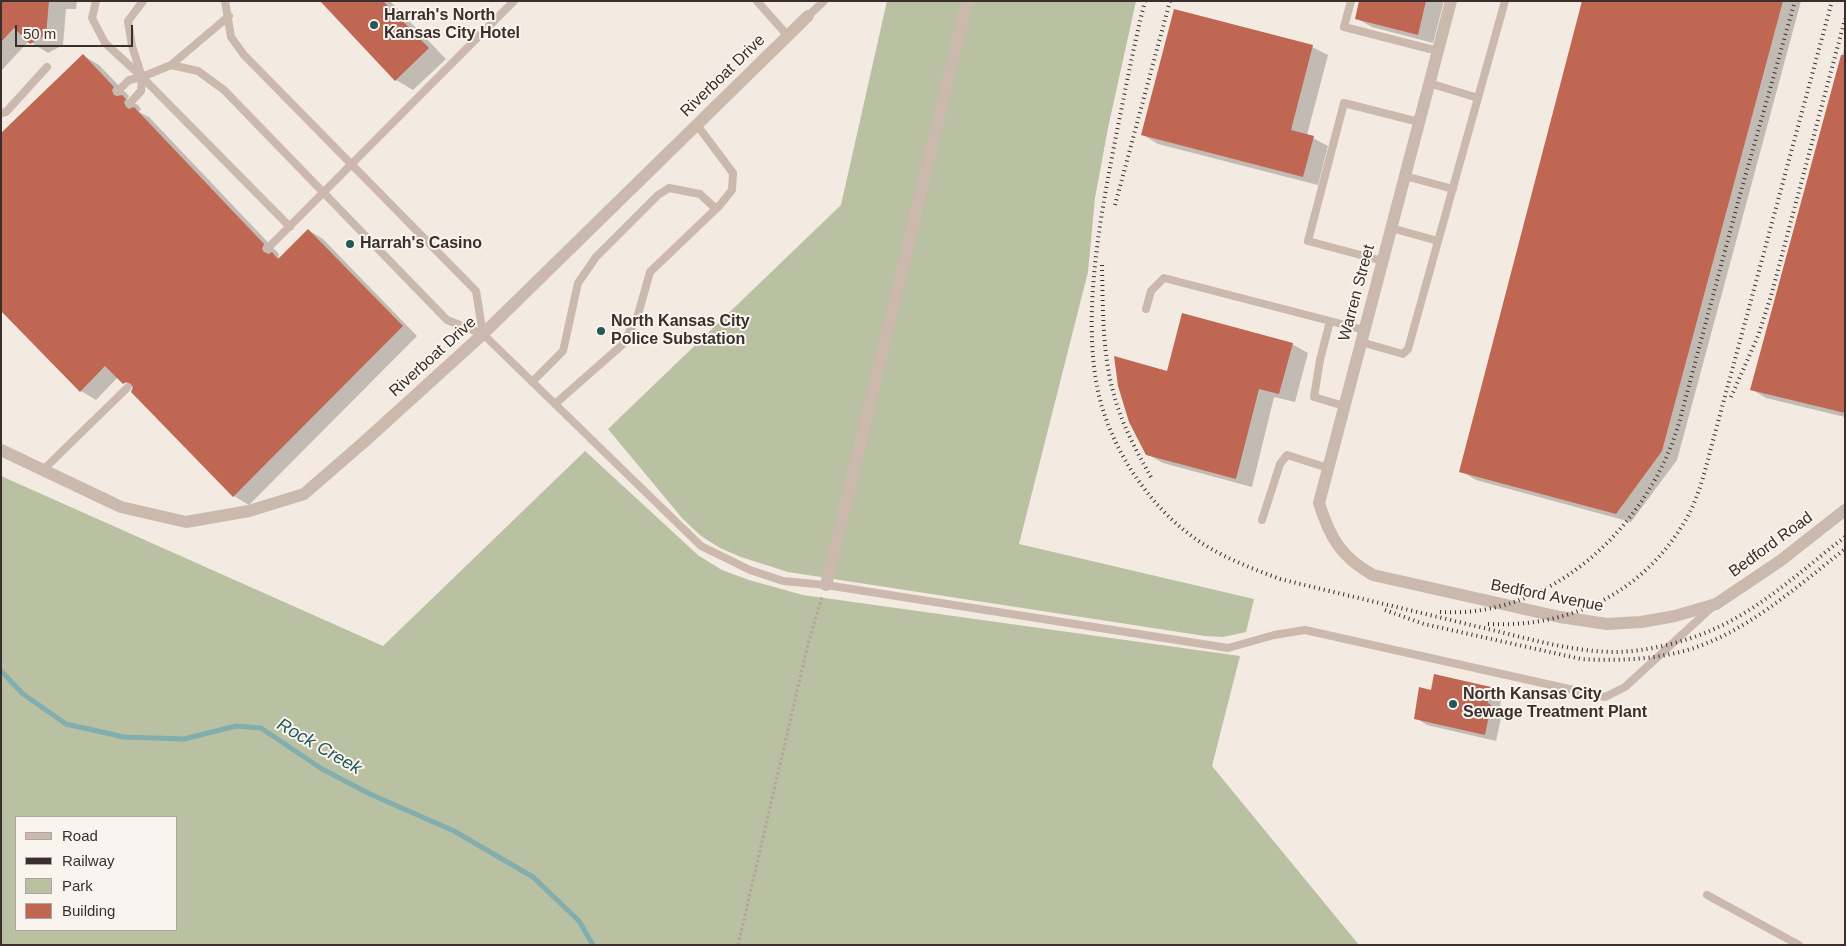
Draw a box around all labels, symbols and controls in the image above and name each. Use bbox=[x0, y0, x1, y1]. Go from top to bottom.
place label: Harrah's North Kansas City Hotel bbox=[384, 6, 520, 44]
scale bar bbox=[18, 15, 135, 47]
marker: Harrah's North Kansas City Hotel bbox=[368, 19, 380, 31]
text: 50 m bbox=[23, 25, 56, 42]
street label: Riverboat Drive bbox=[677, 31, 769, 121]
place label: Harrah's Casino bbox=[360, 234, 482, 254]
marker: Harrah's Casino bbox=[344, 238, 356, 250]
street label: Warren Street bbox=[1335, 243, 1379, 343]
place label: North Kansas City Police Substation bbox=[611, 312, 750, 350]
street label: Riverboat Drive bbox=[386, 313, 480, 401]
marker: North Kansas City Police Substation bbox=[595, 325, 607, 337]
street label: Bedford Road bbox=[1725, 508, 1817, 582]
street label: Bedford Avenue bbox=[1489, 576, 1605, 616]
place label: North Kansas City Sewage Treatment Plant bbox=[1463, 685, 1647, 723]
marker: North Kansas City Sewage Treatment Plant bbox=[1447, 698, 1459, 710]
water label: Rock Creek bbox=[273, 714, 365, 780]
legend bbox=[15, 816, 178, 931]
text: Road bbox=[62, 827, 98, 844]
text: Railway bbox=[62, 852, 115, 869]
text: Park bbox=[62, 877, 93, 894]
text: Building bbox=[62, 902, 115, 919]

